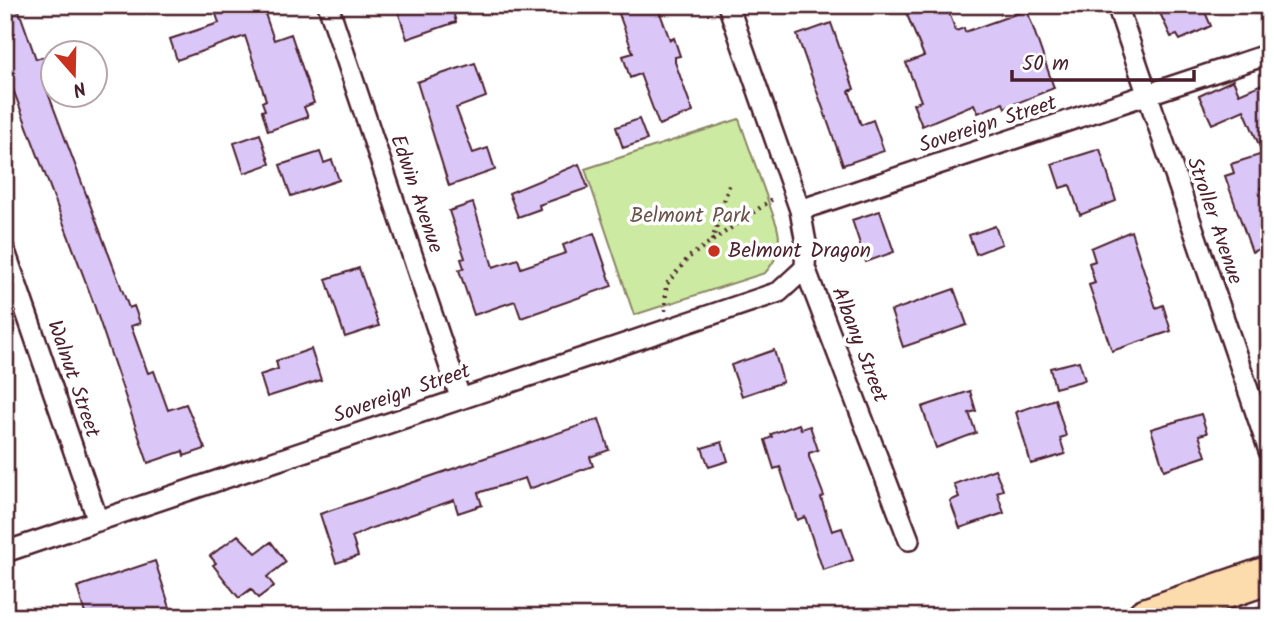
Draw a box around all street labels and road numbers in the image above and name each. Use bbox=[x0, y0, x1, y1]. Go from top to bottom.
street label: Sovereign Street bbox=[915, 87, 1062, 163]
street label: Edwin Avenue bbox=[380, 130, 452, 258]
street label: Stroller Avenue bbox=[1177, 153, 1251, 290]
street label: Albany Street bbox=[822, 282, 896, 408]
street label: Walnut Street bbox=[37, 316, 109, 443]
street label: Sovereign Street bbox=[329, 355, 476, 433]

